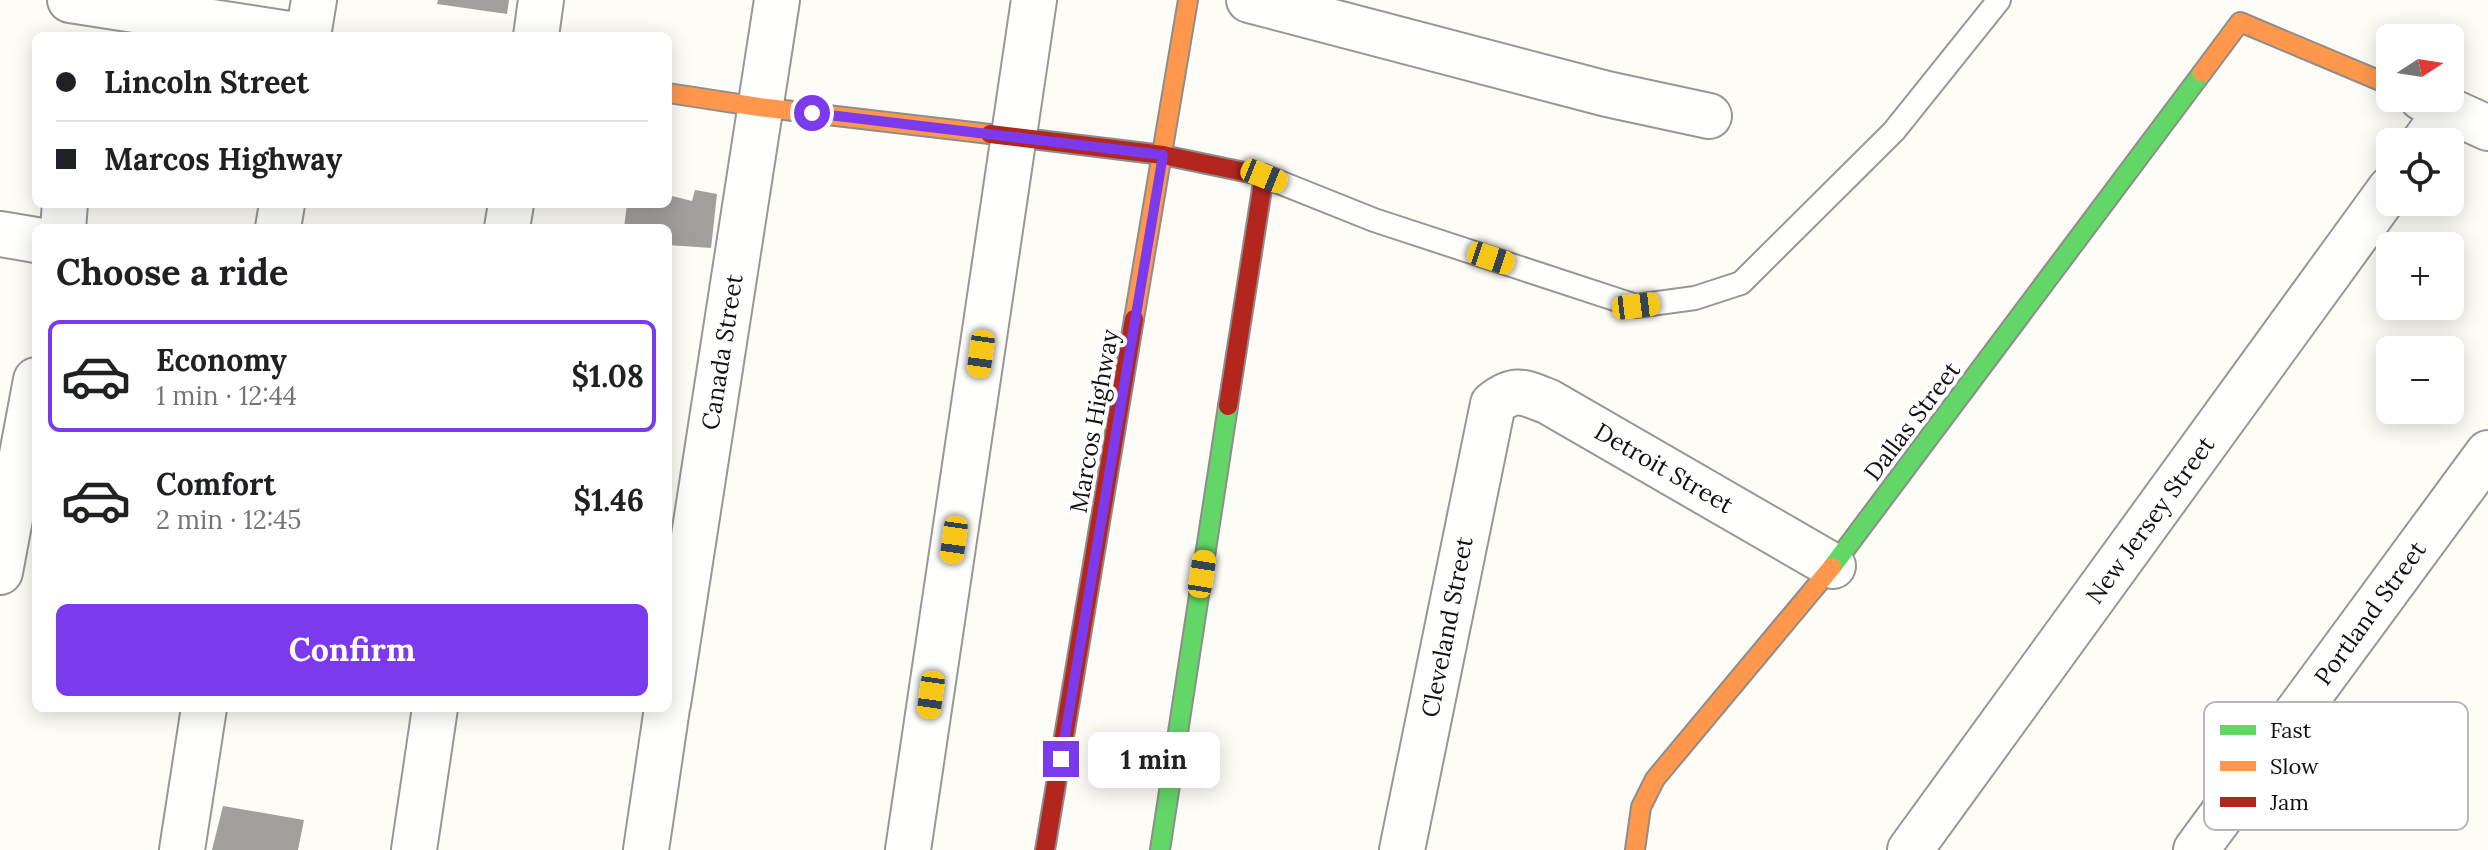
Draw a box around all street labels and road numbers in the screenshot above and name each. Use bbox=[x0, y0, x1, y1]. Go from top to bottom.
street label: Canada Street bbox=[694, 271, 750, 432]
street label: Marcos Highway bbox=[1063, 326, 1125, 515]
street label: Dallas Street bbox=[1857, 355, 1967, 487]
street label: Detroit Street bbox=[1589, 416, 1739, 521]
street label: New Jersey Street bbox=[2079, 430, 2222, 610]
street label: Cleveland Street bbox=[1414, 533, 1480, 720]
street label: Portland Street bbox=[2307, 534, 2433, 691]

